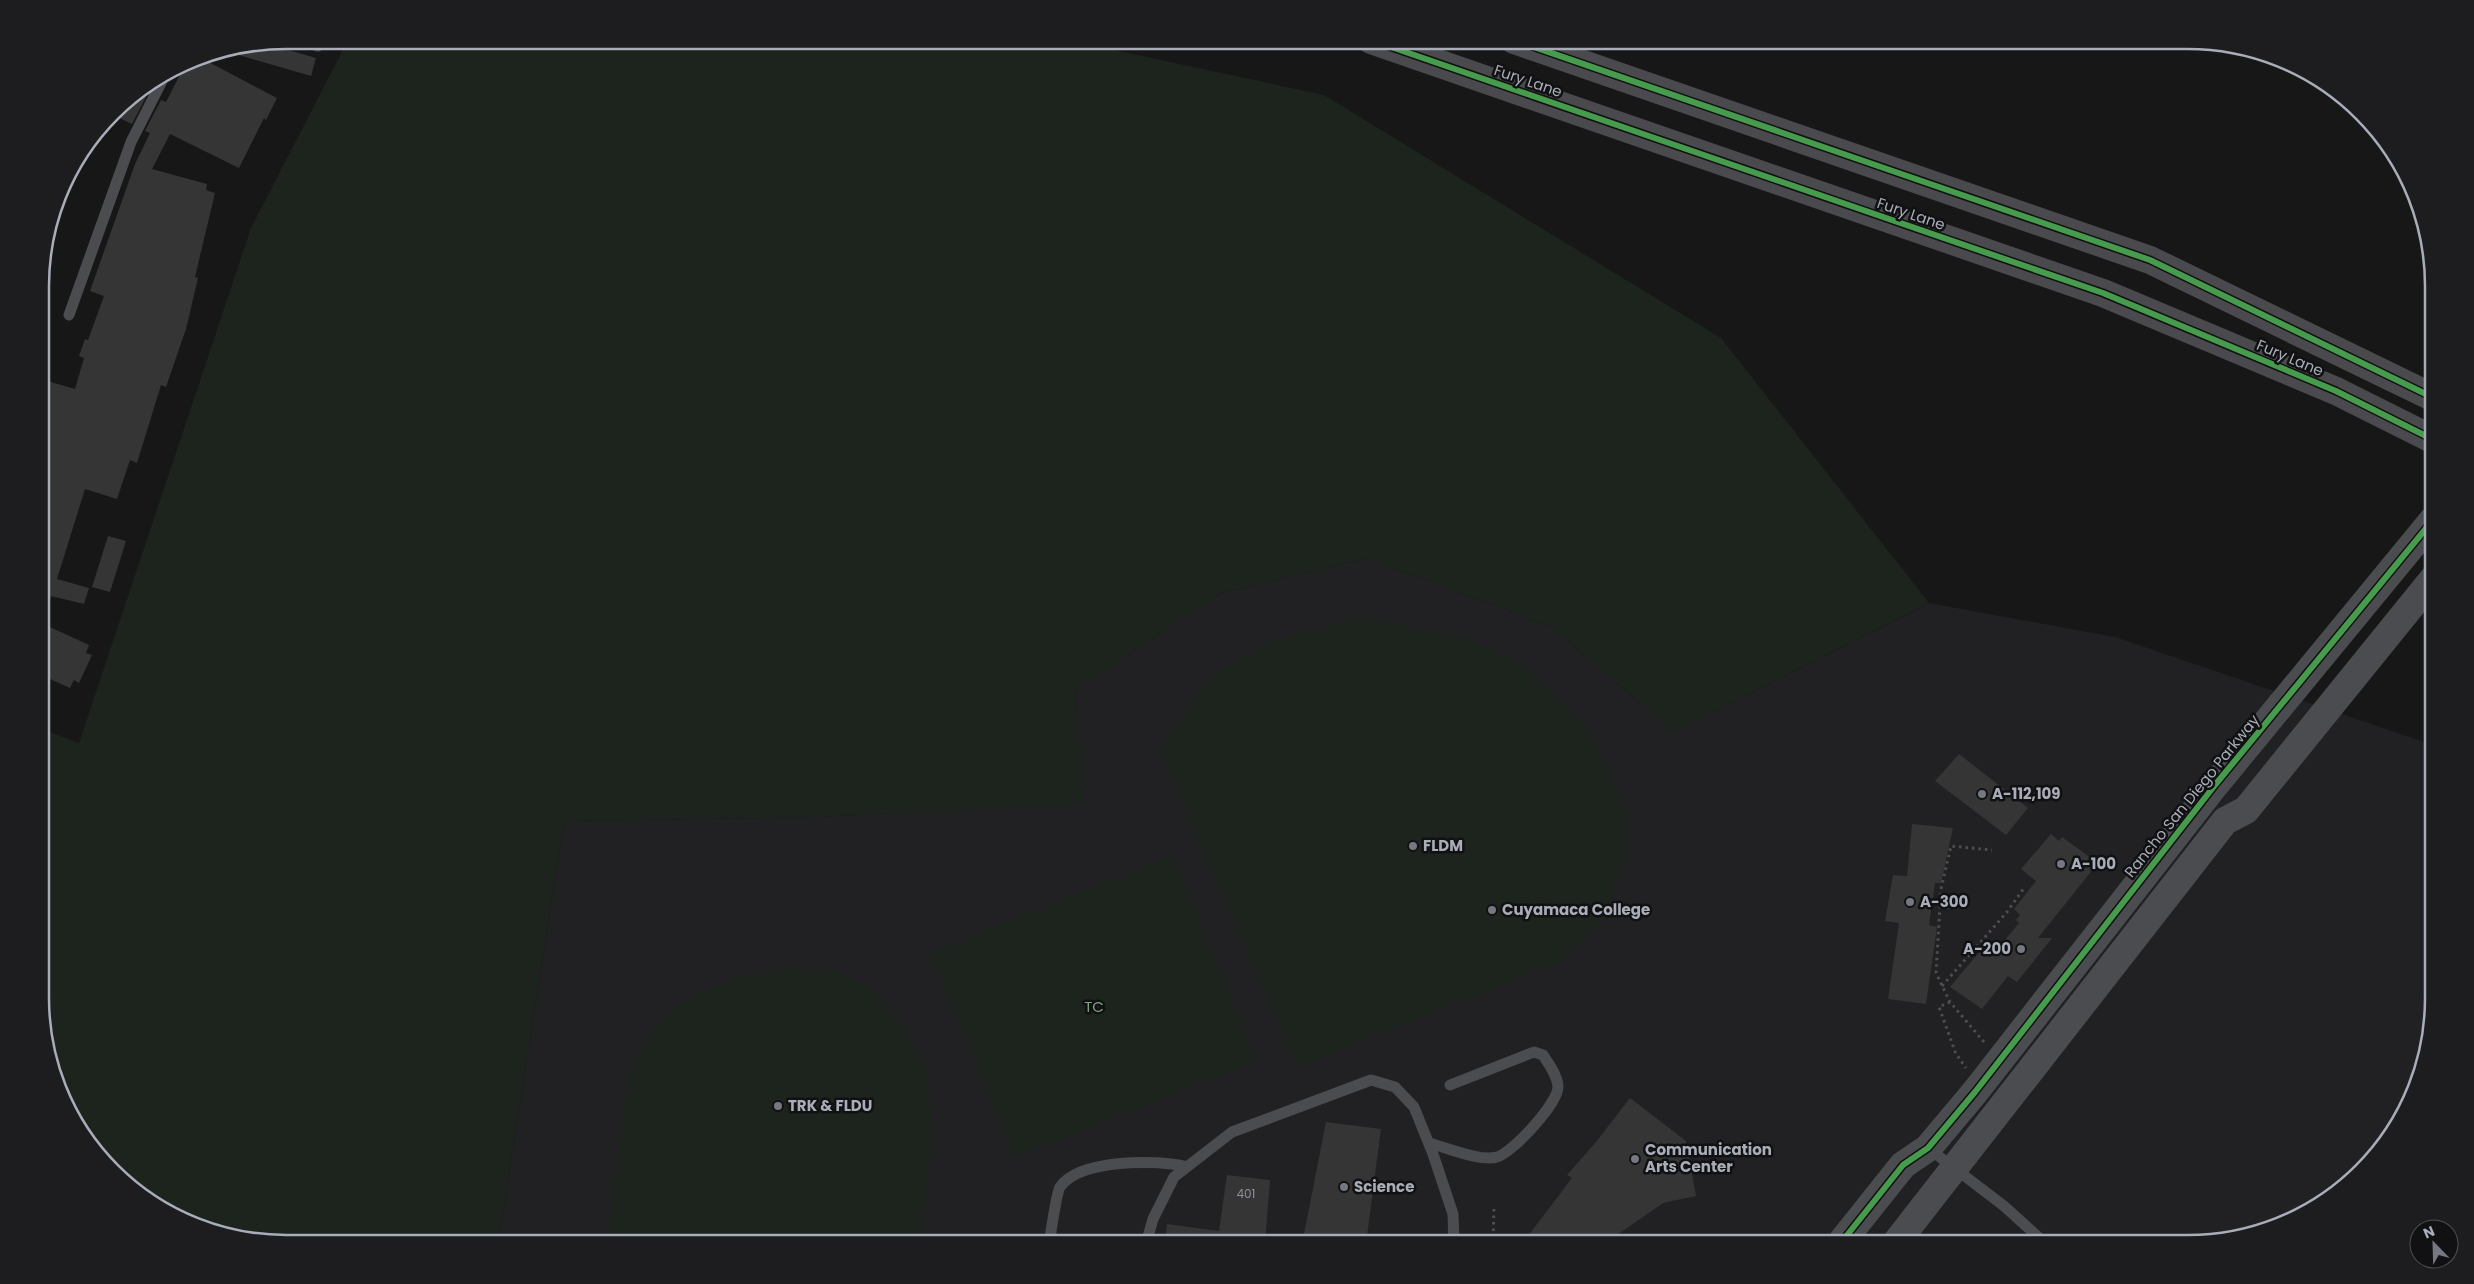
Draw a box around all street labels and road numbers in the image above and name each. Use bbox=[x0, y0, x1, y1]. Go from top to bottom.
street label: Fury Lane bbox=[1491, 59, 1565, 102]
street label: Fury Lane bbox=[1874, 192, 1948, 235]
street label: Fury Lane bbox=[2254, 334, 2327, 381]
street label: Rancho San Diego Parkway bbox=[2119, 709, 2264, 882]

